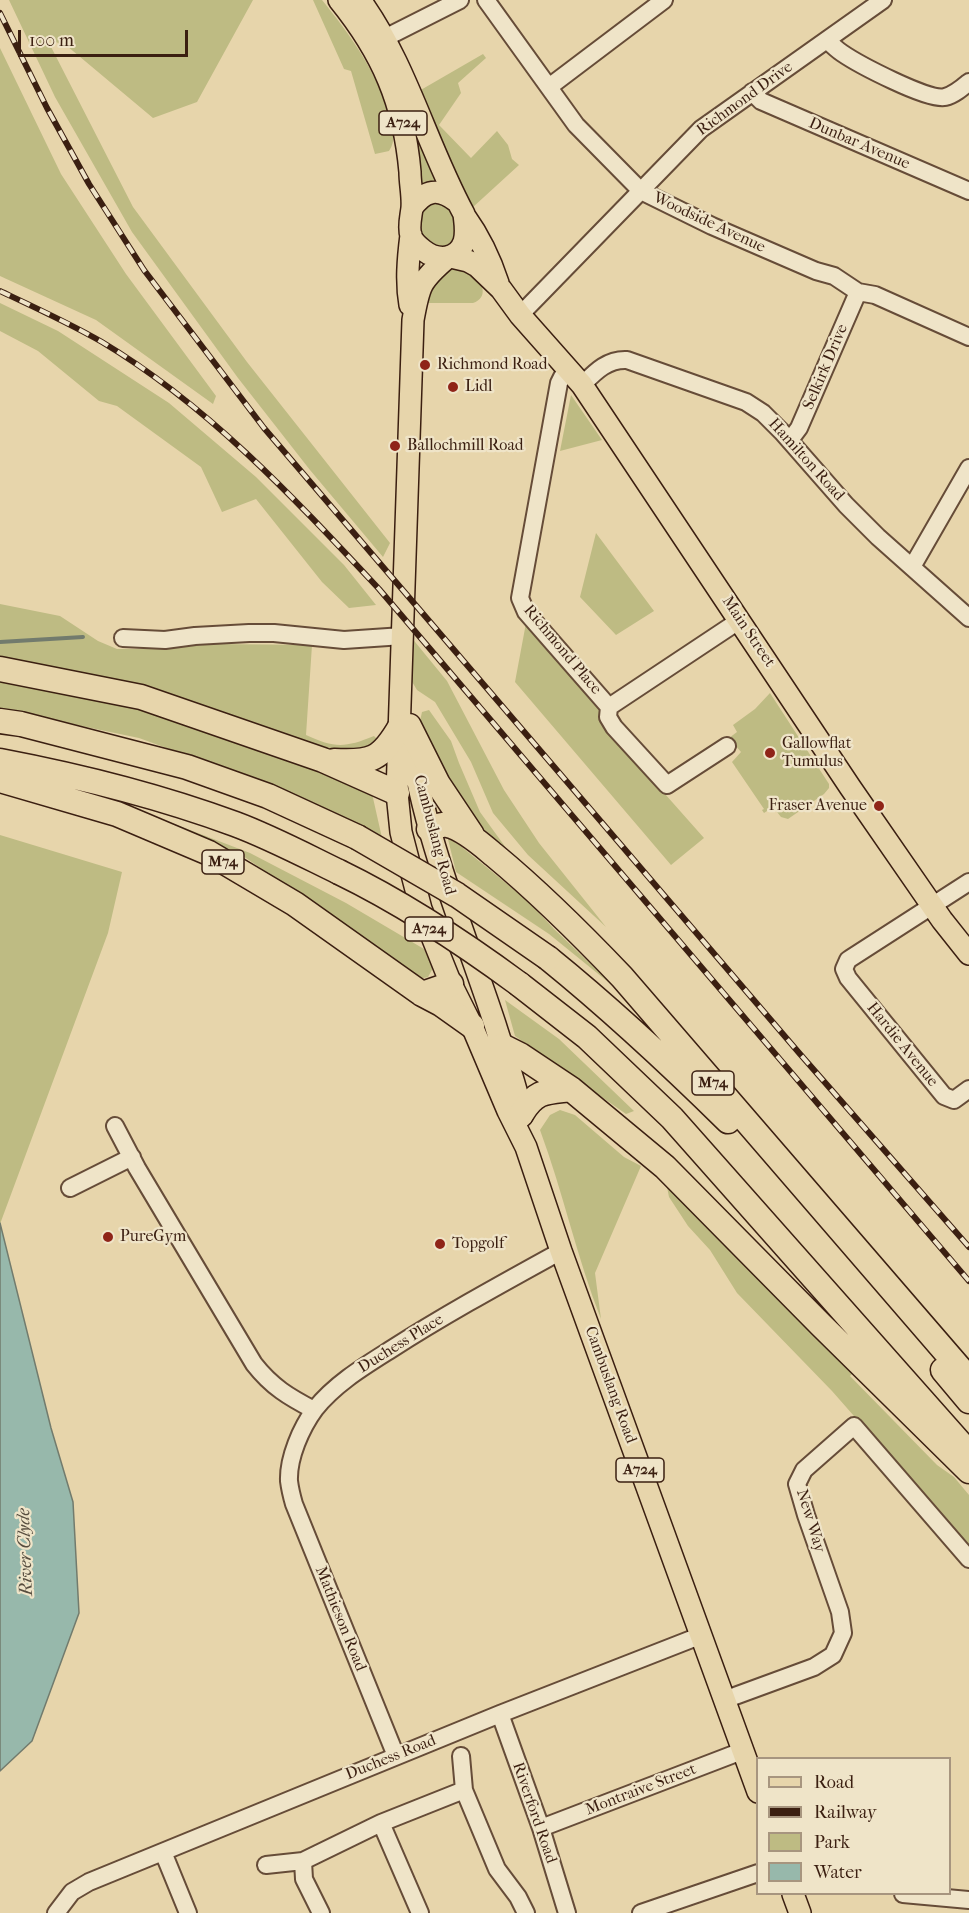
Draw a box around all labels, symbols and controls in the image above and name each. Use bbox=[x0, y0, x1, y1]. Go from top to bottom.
scale bar bbox=[21, 18, 190, 56]
text: 100 m bbox=[29, 30, 74, 51]
street label: Richmond Drive bbox=[693, 58, 797, 140]
road number: A724 bbox=[379, 111, 427, 135]
street label: Dunbar Avenue bbox=[805, 114, 913, 174]
street label: Woodside Avenue bbox=[650, 189, 768, 257]
street label: Selkirk Drive bbox=[799, 321, 853, 413]
place label: Richmond Road bbox=[437, 355, 547, 375]
marker: Richmond Road bbox=[418, 358, 432, 372]
place label: Lidl bbox=[465, 377, 492, 397]
marker: Lidl bbox=[446, 380, 460, 394]
street label: Hamilton Road bbox=[764, 415, 848, 505]
place label: Ballochmill Road bbox=[407, 436, 524, 456]
marker: Ballochmill Road bbox=[388, 439, 402, 453]
street label: Main Street bbox=[717, 593, 779, 671]
street label: Richmond Place bbox=[519, 601, 605, 699]
place label: Gallowflat Tumulus bbox=[782, 734, 851, 772]
marker: Gallowflat Tumulus bbox=[763, 746, 777, 760]
street label: Cambuslang Road bbox=[409, 773, 459, 897]
place label: Fraser Avenue bbox=[769, 796, 867, 816]
marker: Fraser Avenue bbox=[872, 799, 886, 813]
road number: M74 bbox=[202, 850, 244, 874]
road number: A724 bbox=[405, 917, 453, 941]
street label: Hardie Avenue bbox=[862, 999, 942, 1091]
road number: M74 bbox=[692, 1071, 734, 1095]
place label: PureGym bbox=[120, 1227, 186, 1247]
marker: PureGym bbox=[101, 1230, 115, 1244]
place label: Topgolf bbox=[452, 1234, 504, 1254]
marker: Topgolf bbox=[433, 1237, 447, 1251]
street label: Duchess Place bbox=[355, 1310, 447, 1378]
street label: Cambuslang Road bbox=[580, 1324, 640, 1446]
road number: A724 bbox=[616, 1458, 664, 1482]
street label: New Way bbox=[791, 1487, 829, 1555]
water label: River Clyde bbox=[14, 1508, 38, 1596]
street label: Mathieson Road bbox=[310, 1564, 370, 1674]
street label: Duchess Road bbox=[343, 1731, 439, 1785]
legend bbox=[756, 1757, 951, 1895]
street label: Riverford Road bbox=[508, 1760, 560, 1866]
street label: Montraive Street bbox=[583, 1760, 699, 1820]
text: Road bbox=[814, 1772, 854, 1793]
text: Railway bbox=[814, 1802, 877, 1823]
text: Park bbox=[814, 1832, 850, 1853]
text: Water bbox=[814, 1862, 862, 1883]

